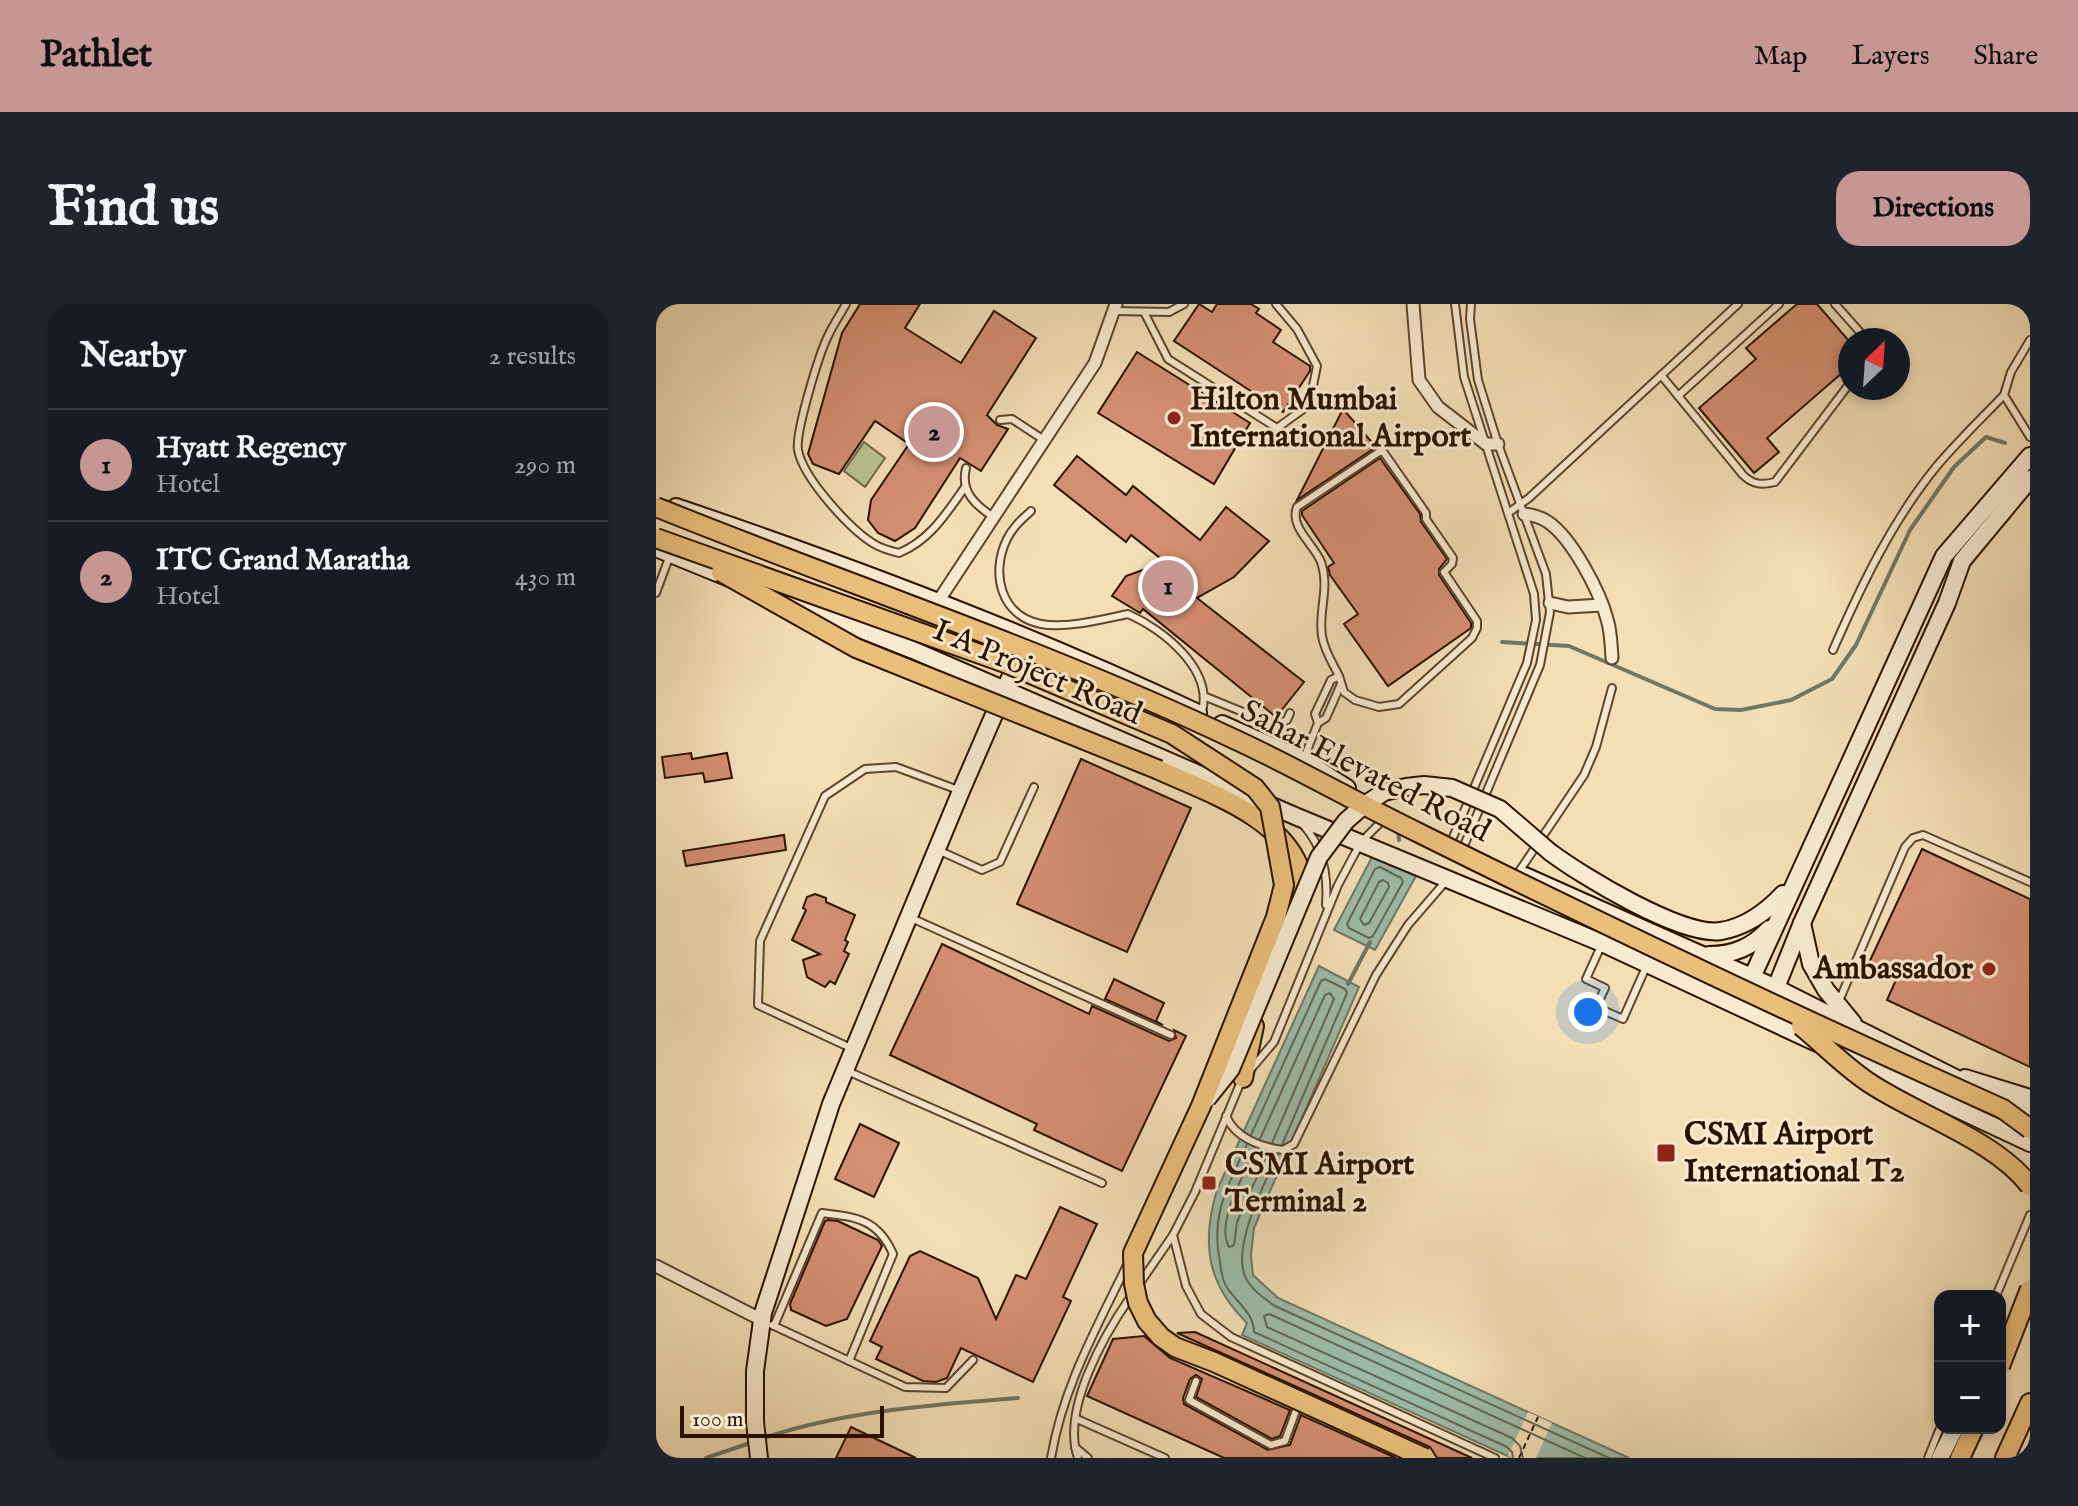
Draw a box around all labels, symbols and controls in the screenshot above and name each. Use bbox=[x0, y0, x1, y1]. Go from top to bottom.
text: Pathlet bbox=[40, 32, 152, 80]
text: Map bbox=[1754, 39, 1807, 74]
text: Layers bbox=[1851, 39, 1930, 74]
text: Share bbox=[1974, 39, 2038, 74]
button: Directions bbox=[1836, 171, 2030, 246]
text: Find us bbox=[48, 173, 219, 244]
north arrow bbox=[1838, 328, 1910, 400]
text: Nearby bbox=[80, 335, 186, 378]
text: 2 results bbox=[489, 340, 576, 373]
place label: Hilton Mumbai International Airport bbox=[1190, 380, 1471, 458]
pin: 2 bbox=[908, 402, 960, 462]
marker: Hilton Mumbai International Airport bbox=[1165, 409, 1183, 427]
text: Hyatt Regency bbox=[156, 430, 346, 468]
text: 1 bbox=[101, 449, 111, 482]
text: 290 m bbox=[514, 449, 576, 482]
text: Hotel bbox=[156, 468, 220, 501]
text: ITC Grand Maratha bbox=[156, 542, 409, 580]
pin: 1 bbox=[1142, 556, 1194, 616]
text: 2 bbox=[100, 561, 112, 594]
text: 430 m bbox=[515, 561, 576, 594]
text: Hotel bbox=[156, 580, 220, 613]
street label: I A Project Road bbox=[926, 611, 1149, 736]
street label: Sahar Elevated Road bbox=[1233, 691, 1498, 853]
place label: Ambassador bbox=[1812, 949, 1973, 990]
marker: Ambassador bbox=[1980, 960, 1998, 978]
your location bbox=[1568, 992, 1608, 1032]
place label: CSMI Airport International T2 bbox=[1684, 1115, 1904, 1193]
marker: CSMI Airport International T2 bbox=[1655, 1142, 1677, 1164]
place label: CSMI Airport Terminal 2 bbox=[1224, 1145, 1414, 1223]
marker: CSMI Airport Terminal 2 bbox=[1200, 1174, 1218, 1192]
map controls bbox=[1934, 1290, 2006, 1434]
button: + bbox=[1934, 1290, 2006, 1362]
button: − bbox=[1934, 1362, 2006, 1434]
scale bar bbox=[680, 1402, 884, 1438]
text: 100 m bbox=[692, 1406, 744, 1434]

